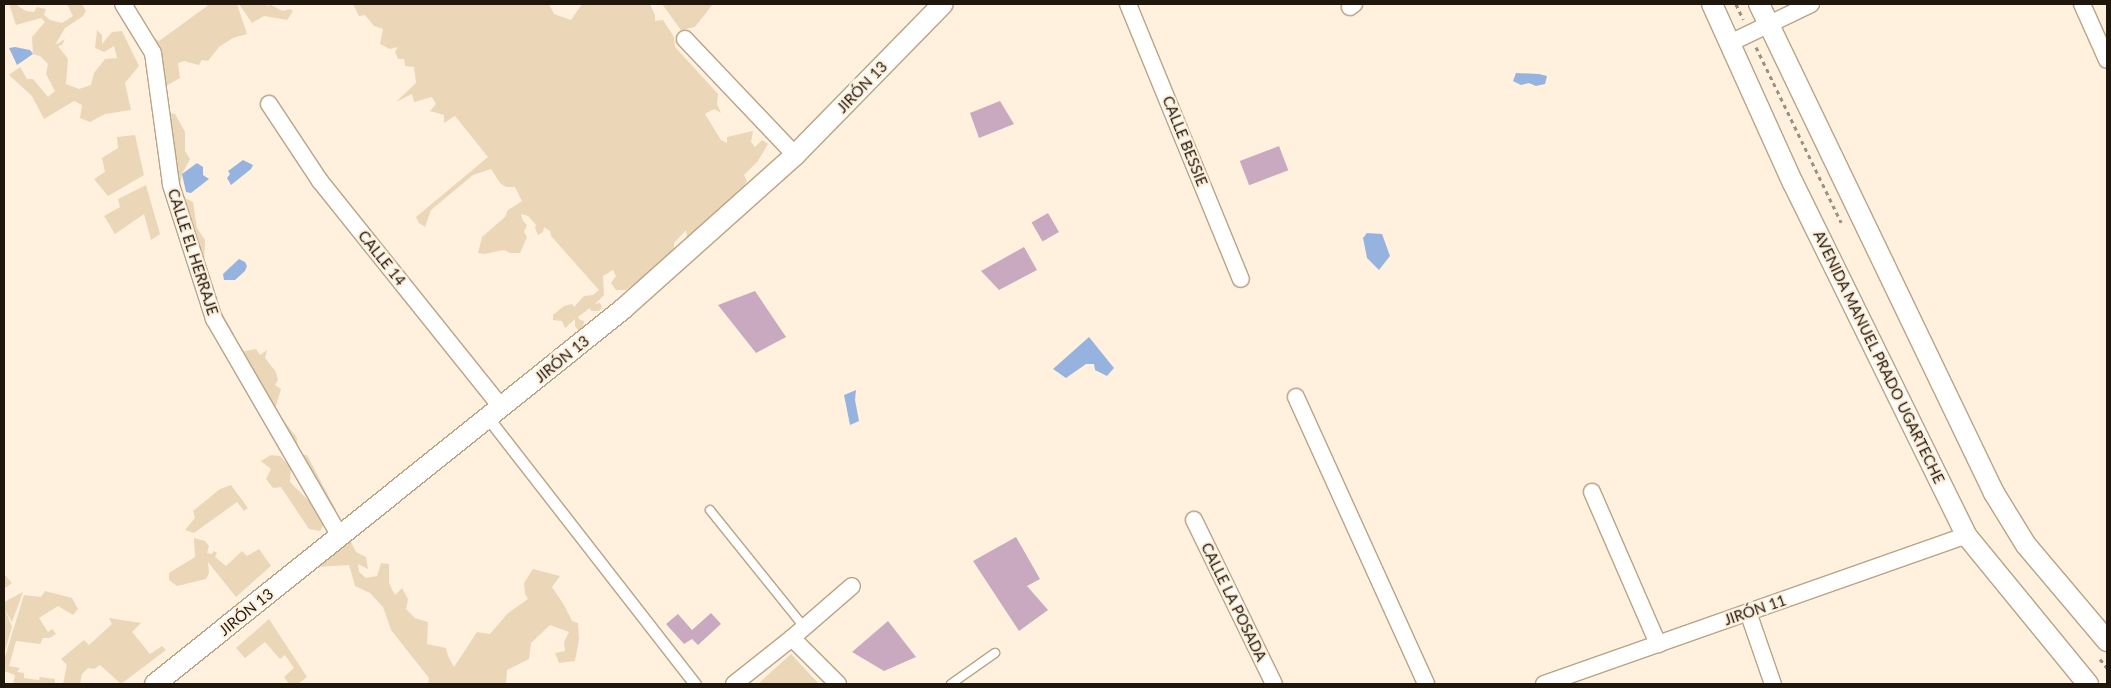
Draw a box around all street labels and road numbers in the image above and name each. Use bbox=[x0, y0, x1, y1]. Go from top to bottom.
street label: JIRÓN 13 bbox=[833, 58, 891, 116]
street label: CALLE BESSIE bbox=[1159, 93, 1211, 189]
street label: CALLE EL HERRAJE bbox=[164, 186, 222, 318]
street label: CALLE 14 bbox=[354, 227, 410, 289]
street label: AVENIDA MANUEL PRADO UGARTECHE bbox=[1810, 227, 1948, 487]
street label: JIRÓN 13 bbox=[531, 332, 593, 386]
street label: CALLE LA POSADA bbox=[1197, 540, 1271, 664]
street label: JIRÓN 13 bbox=[215, 585, 277, 639]
street label: JIRÓN 11 bbox=[1722, 591, 1788, 629]

